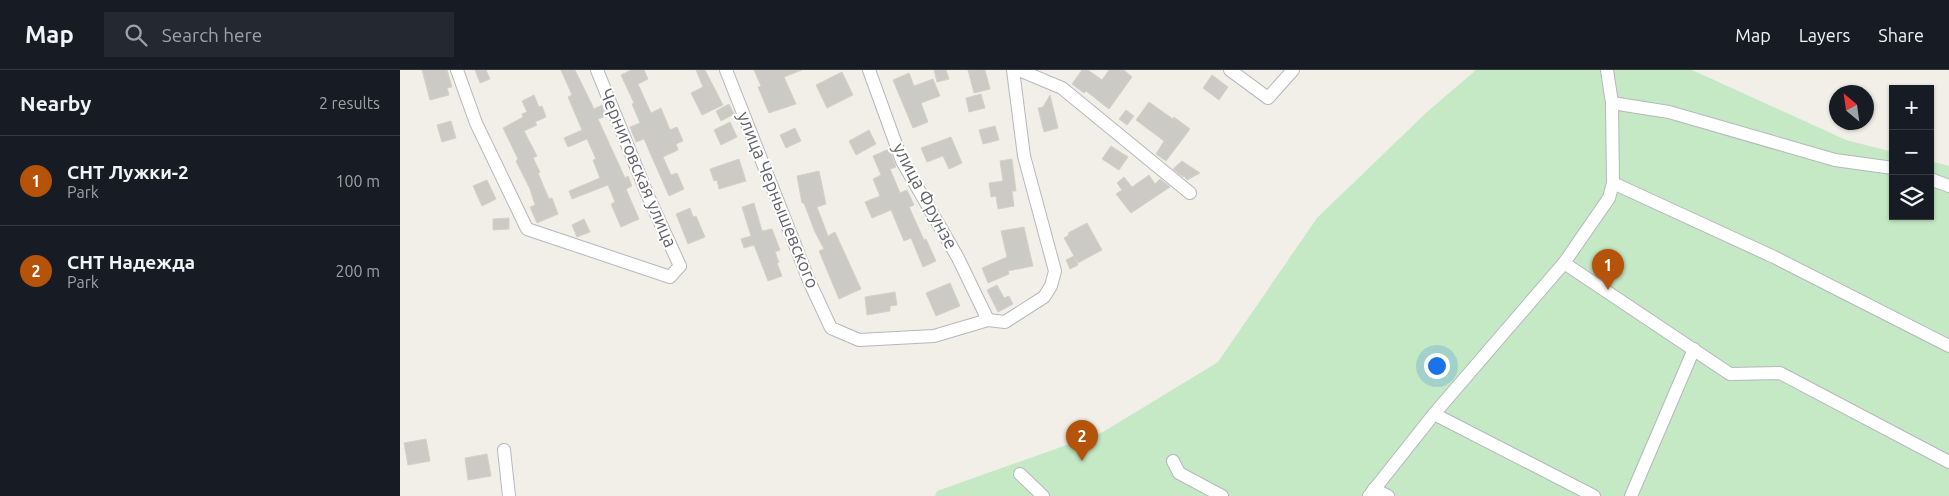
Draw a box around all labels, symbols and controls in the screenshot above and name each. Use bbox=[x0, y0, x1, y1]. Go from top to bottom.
search box bbox=[104, 12, 454, 57]
text: Map bbox=[25, 21, 74, 48]
icon: search bbox=[122, 21, 150, 49]
text: Search here bbox=[162, 24, 262, 46]
text: Map bbox=[1735, 25, 1771, 45]
text: Layers bbox=[1799, 25, 1850, 45]
text: Share bbox=[1878, 25, 1924, 45]
street label: Черниговская улица bbox=[596, 85, 681, 250]
north arrow bbox=[1829, 85, 1874, 130]
map controls bbox=[1889, 85, 1934, 220]
button: + bbox=[1889, 85, 1934, 130]
text: Nearby bbox=[20, 91, 91, 115]
text: 2 results bbox=[319, 94, 380, 112]
street label: улица Чернышевского bbox=[734, 108, 824, 291]
button: − bbox=[1889, 130, 1934, 175]
street label: улица Фрунзе bbox=[890, 139, 962, 252]
text: СНТ Лужки-2 bbox=[67, 161, 189, 183]
text: 1 bbox=[31, 172, 41, 190]
text: 100 m bbox=[335, 172, 380, 190]
button: layers bbox=[1889, 175, 1934, 220]
text: Park bbox=[67, 183, 99, 201]
pin: 1 bbox=[1592, 249, 1624, 290]
text: СНТ Надежда bbox=[67, 251, 195, 273]
text: 2 bbox=[31, 262, 41, 280]
text: 200 m bbox=[335, 262, 380, 280]
text: Park bbox=[67, 273, 99, 291]
your location bbox=[1424, 353, 1450, 379]
pin: 2 bbox=[1066, 420, 1098, 461]

